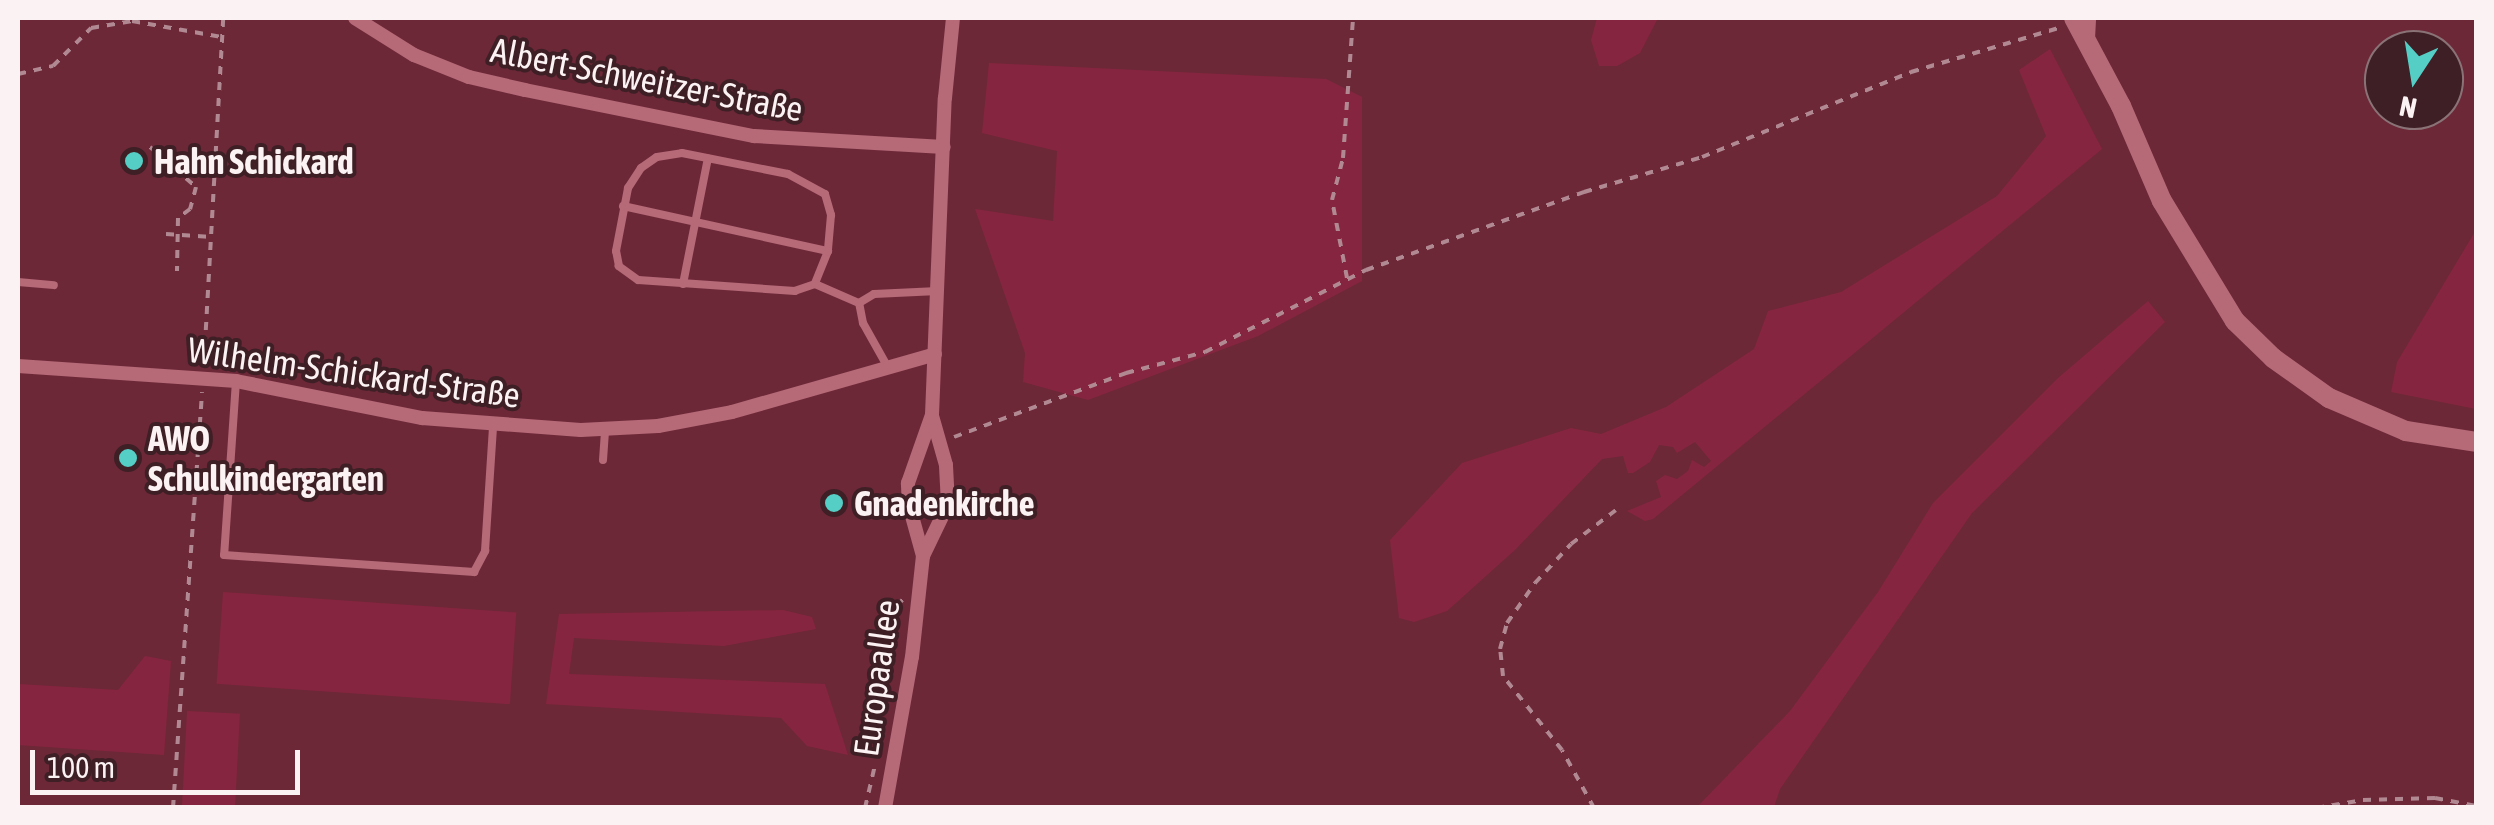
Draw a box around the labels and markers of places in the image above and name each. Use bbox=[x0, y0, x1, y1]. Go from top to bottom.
place label: Hahn Schickard bbox=[154, 140, 354, 182]
marker: Hahn Schickard bbox=[123, 150, 145, 172]
place label: AWO Schulkindergarten bbox=[148, 417, 384, 499]
marker: AWO Schulkindergarten bbox=[117, 447, 139, 469]
place label: Gnadenkirche bbox=[854, 482, 1035, 524]
marker: Gnadenkirche bbox=[823, 492, 845, 514]

